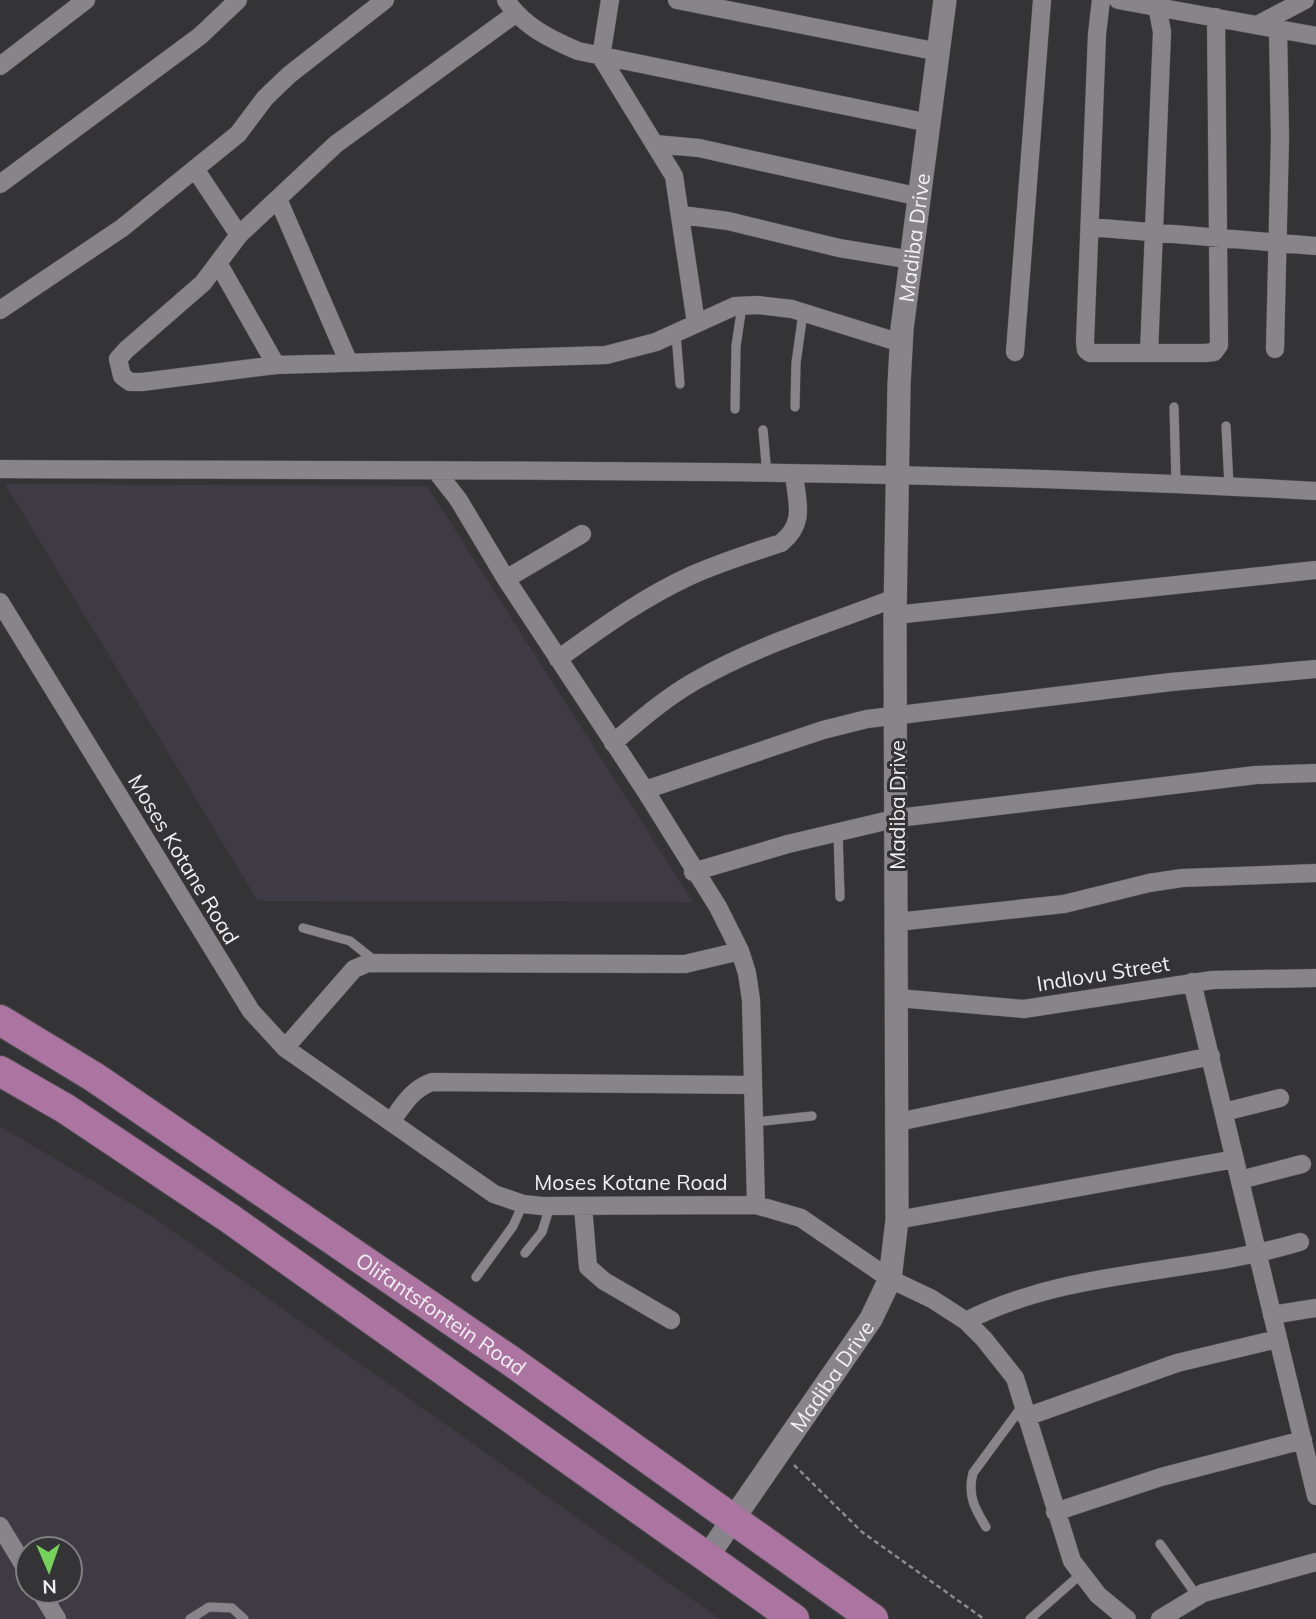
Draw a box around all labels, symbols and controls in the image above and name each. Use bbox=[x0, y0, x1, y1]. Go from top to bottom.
street label: Madiba Drive bbox=[893, 172, 935, 304]
street label: Madiba Drive bbox=[884, 740, 910, 870]
street label: Moses Kotane Road bbox=[123, 769, 245, 949]
street label: Indlovu Street bbox=[1035, 950, 1171, 996]
street label: Moses Kotane Road bbox=[534, 1169, 728, 1195]
street label: Olifantsfontein Road bbox=[351, 1246, 531, 1381]
street label: Madiba Drive bbox=[784, 1315, 879, 1437]
north arrow bbox=[14, 1535, 84, 1605]
text: N bbox=[42, 1575, 57, 1599]

